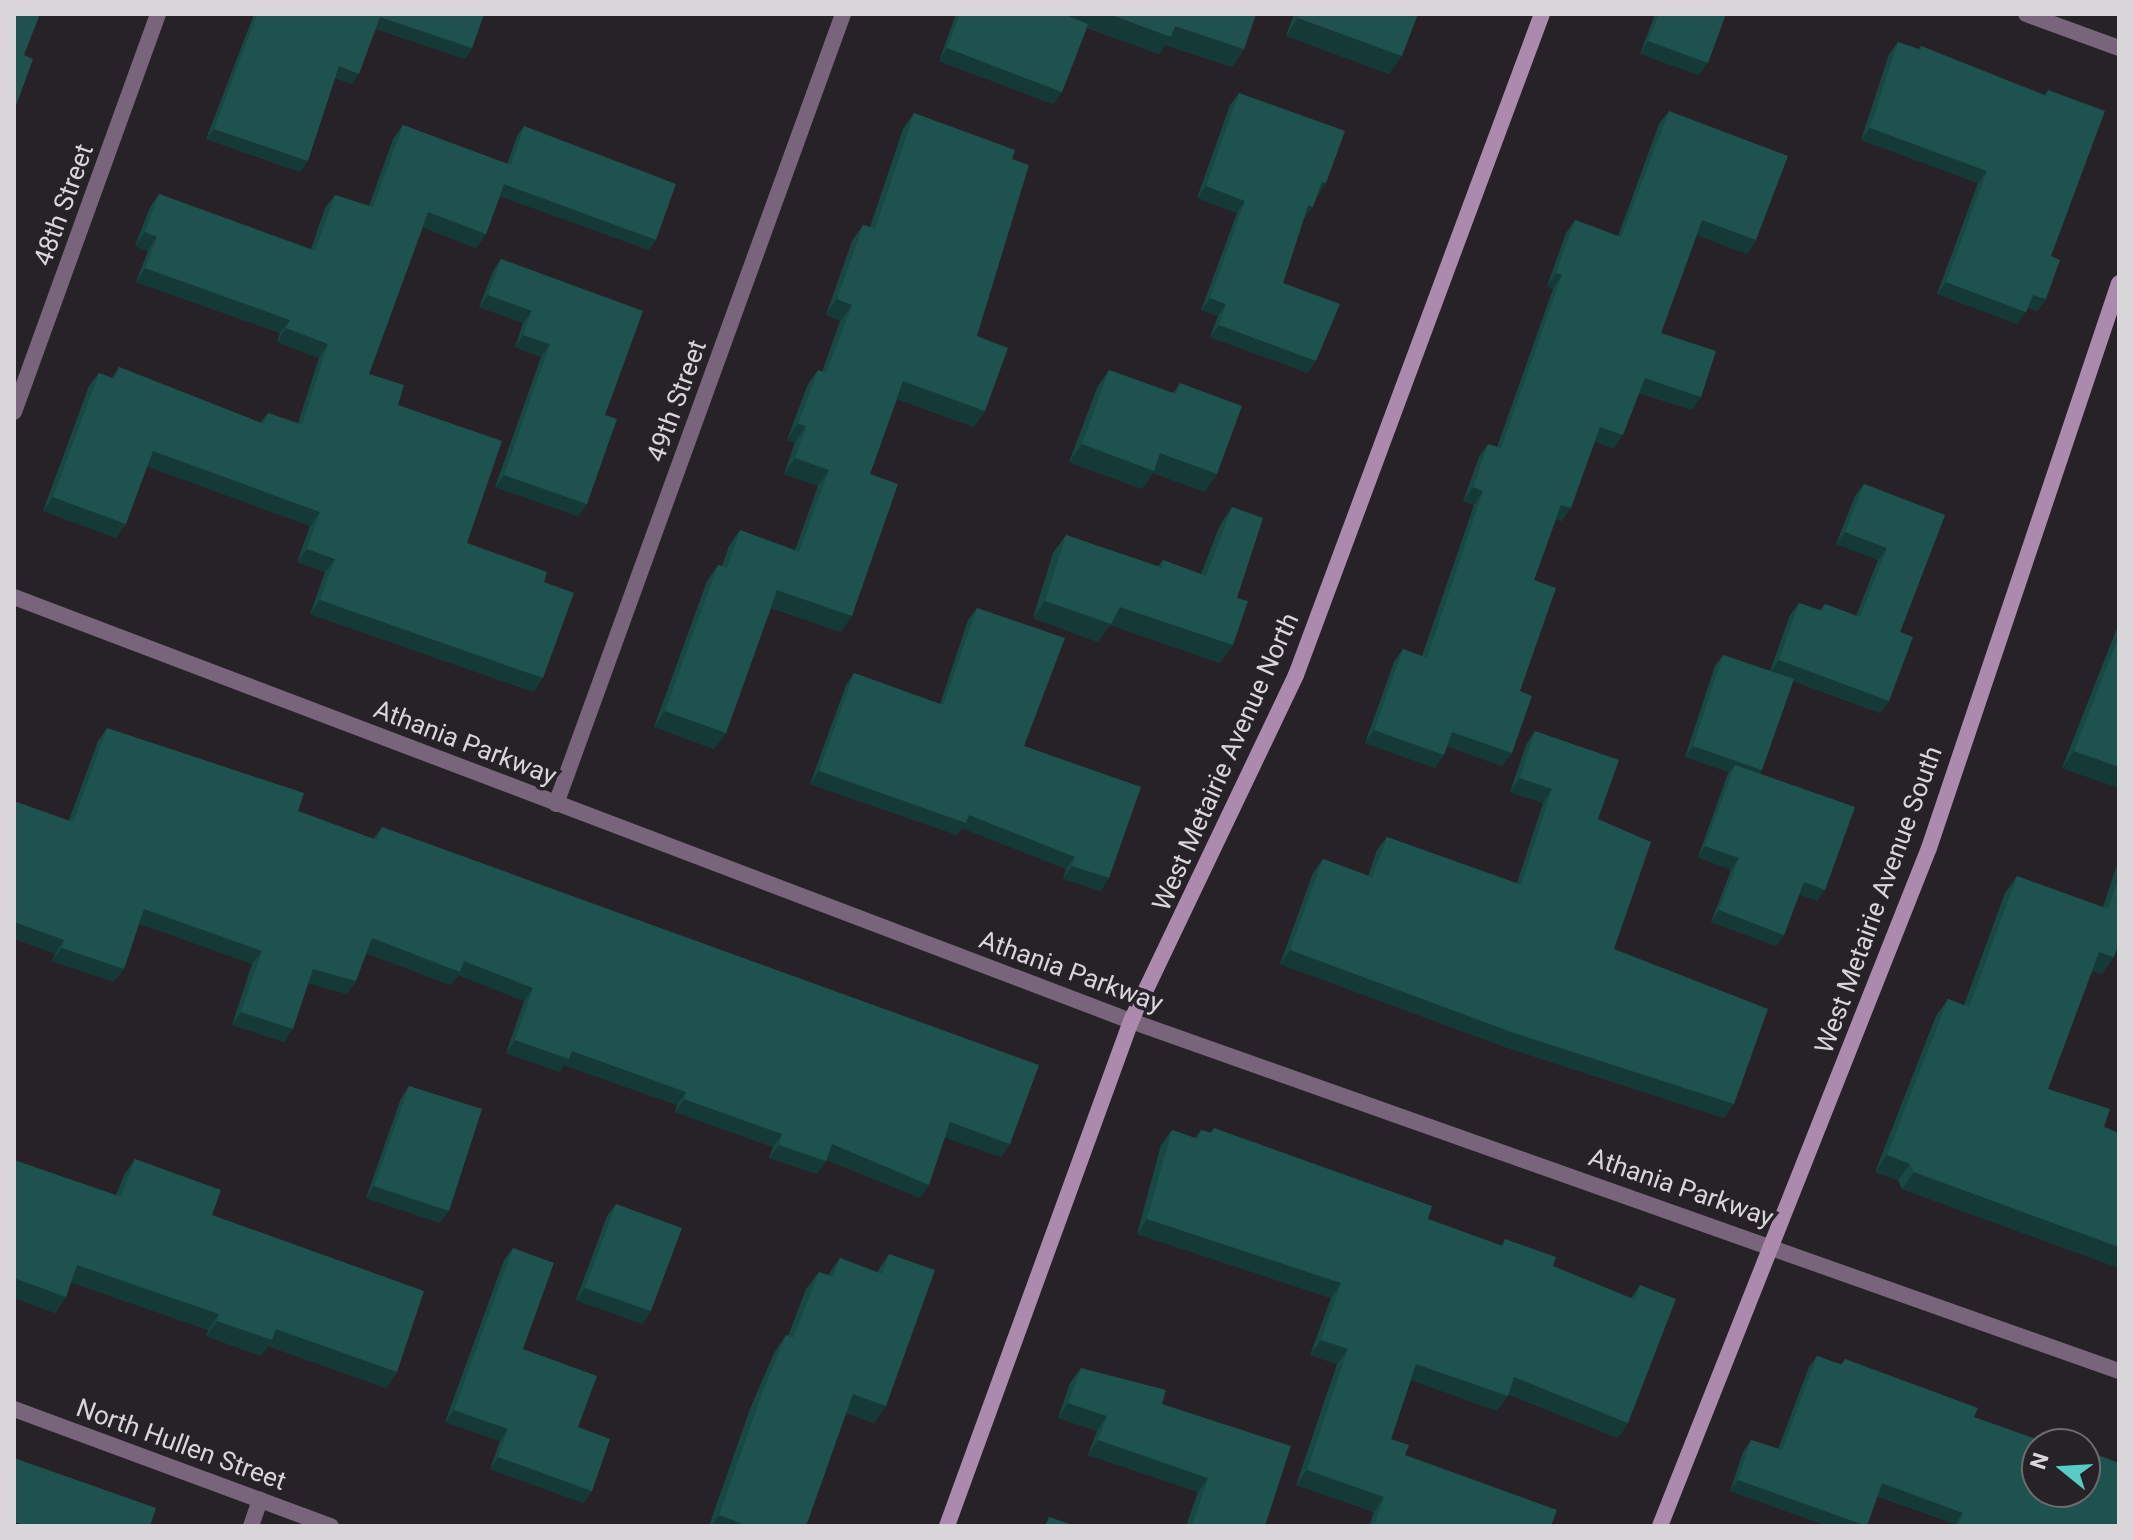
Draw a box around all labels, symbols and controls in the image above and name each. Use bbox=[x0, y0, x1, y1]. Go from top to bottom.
street label: 48th Street bbox=[28, 140, 100, 270]
street label: 49th Street bbox=[641, 336, 713, 466]
street label: West Metairie Avenue North bbox=[1146, 608, 1306, 916]
street label: Athania Parkway bbox=[369, 694, 561, 792]
street label: West Metairie Avenue South bbox=[1809, 742, 1949, 1058]
street label: Athania Parkway bbox=[975, 924, 1167, 1020]
street label: Athania Parkway bbox=[1585, 1142, 1777, 1234]
street label: North Hullen Street bbox=[72, 1393, 290, 1497]
north arrow bbox=[2021, 1428, 2101, 1508]
text: N bbox=[2025, 1450, 2054, 1472]

